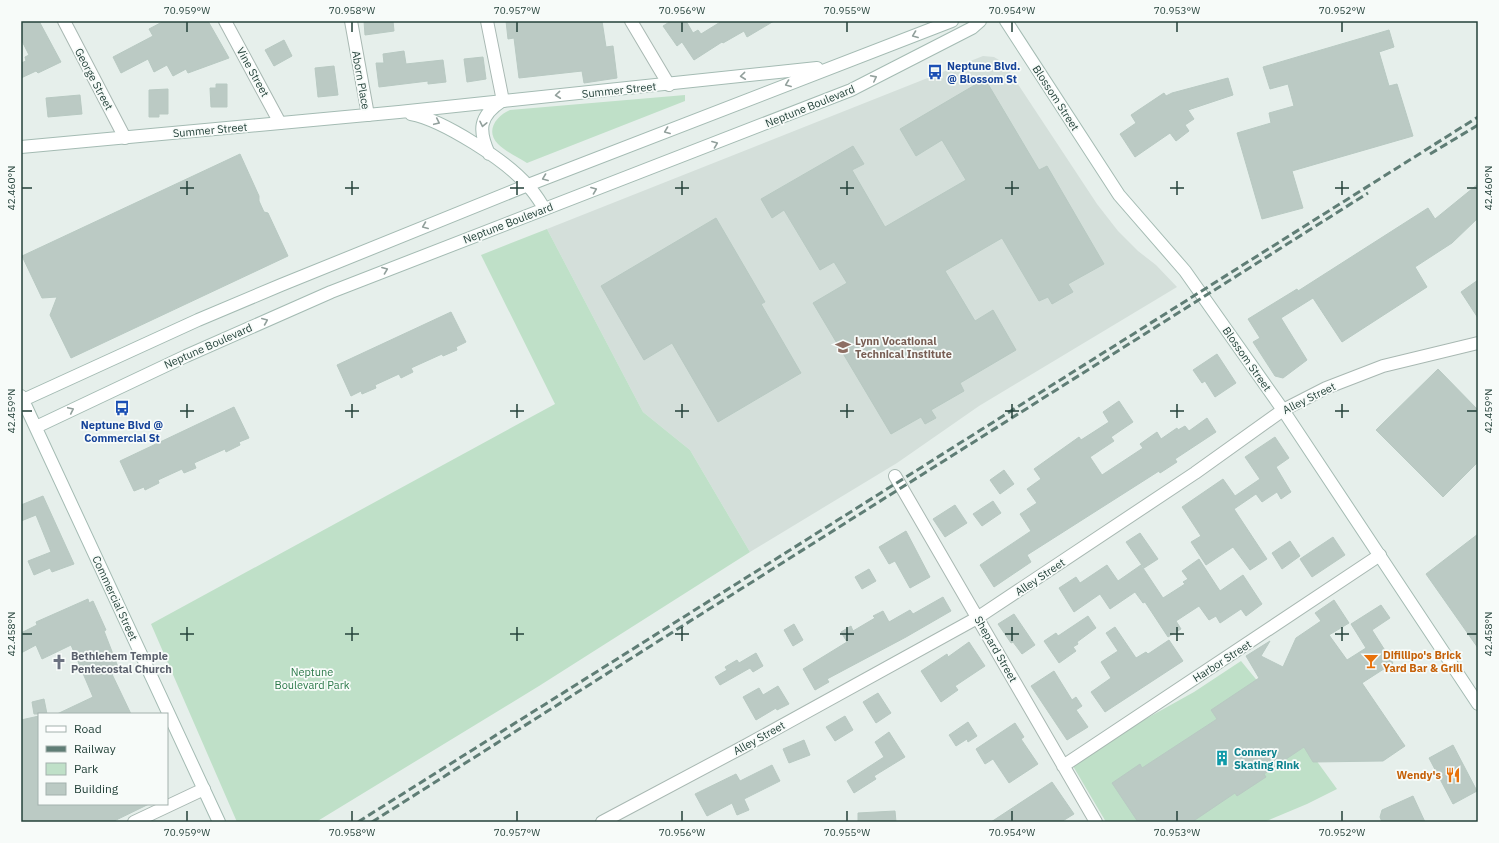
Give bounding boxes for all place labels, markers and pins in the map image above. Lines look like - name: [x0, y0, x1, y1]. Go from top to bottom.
- place label: Neptune Blvd. @ Blossom St: [947, 59, 1020, 86]
- bus stop icon: Neptune Blvd. @ Blossom St: [926, 63, 944, 81]
- place label: Lynn Vocational Technical Institute: [855, 334, 952, 361]
- school or university icon: Lynn Vocational Technical Institute: [834, 338, 852, 356]
- bus stop icon: Neptune Blvd @ Commercial St: [113, 399, 131, 417]
- place label: Neptune Blvd @ Commercial St: [81, 418, 163, 445]
- place label: Difillipo's Brick Yard Bar & Grill: [1383, 648, 1463, 675]
- place label: Bethlehem Temple Pentecostal Church: [71, 649, 172, 676]
- bar icon: Difillipo's Brick Yard Bar & Grill: [1362, 652, 1380, 670]
- church icon: Bethlehem Temple Pentecostal Church: [50, 653, 68, 671]
- place label: Connery Skating Rink: [1234, 745, 1300, 772]
- building icon: Connery Skating Rink: [1213, 749, 1231, 767]
- restaurant icon: Wendy's: [1444, 766, 1462, 784]
- place label: Wendy's: [1397, 768, 1441, 782]

